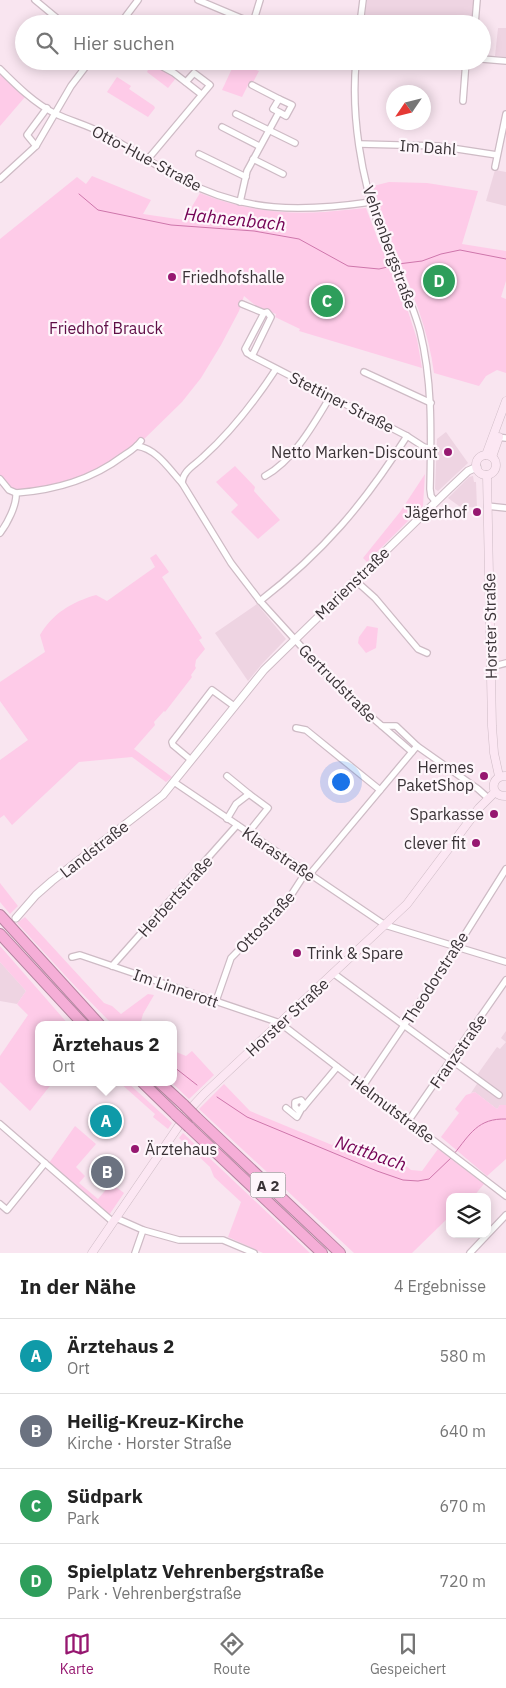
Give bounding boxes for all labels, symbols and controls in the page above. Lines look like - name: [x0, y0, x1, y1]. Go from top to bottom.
- search box: [15, 15, 491, 70]
- icon: search: [33, 29, 61, 57]
- text: Hier suchen: [73, 31, 175, 55]
- north arrow: [386, 85, 431, 130]
- street label: Otto-Hue-Straße: [89, 121, 206, 195]
- street label: Im Dahl: [399, 135, 457, 159]
- street label: Vehrenbergstraße: [358, 183, 422, 311]
- water label: Hahnenbach: [183, 202, 287, 236]
- pin: D: [423, 262, 455, 300]
- place label: Friedhofshalle: [182, 267, 285, 287]
- marker: Friedhofshalle: [166, 271, 178, 283]
- pin: C: [311, 282, 343, 320]
- park label: Friedhof Brauck: [49, 318, 163, 338]
- street label: Stettiner Straße: [286, 367, 398, 437]
- place label: Netto Marken-Discount: [271, 442, 438, 462]
- marker: Netto Marken-Discount: [442, 446, 454, 458]
- place label: Jägerhof: [404, 502, 467, 522]
- marker: Jägerhof: [471, 506, 483, 518]
- street label: Marienstraße: [311, 542, 394, 624]
- street label: Horster Straße: [479, 573, 501, 679]
- street label: Gertrudstraße: [295, 640, 381, 726]
- place label: Hermes PaketShop: [397, 757, 474, 795]
- your location: [328, 769, 354, 795]
- marker: Hermes PaketShop: [478, 770, 490, 782]
- place label: Sparkasse: [410, 804, 484, 824]
- marker: Sparkasse: [488, 808, 500, 820]
- street label: Landstraße: [56, 816, 132, 882]
- street label: Klarastraße: [239, 822, 320, 886]
- place label: clever fit: [404, 833, 466, 853]
- marker: clever fit: [470, 837, 482, 849]
- street label: Herbertstraße: [133, 851, 217, 941]
- street label: Ottostraße: [231, 887, 299, 957]
- street label: Theodorstraße: [398, 928, 473, 1028]
- place label: Trink & Spare: [307, 943, 403, 963]
- marker: Trink & Spare: [291, 947, 303, 959]
- street label: Im Linnerott: [131, 964, 221, 1012]
- street label: Horster Straße: [241, 973, 333, 1060]
- street label: Franzstraße: [425, 1010, 491, 1092]
- popup: [35, 1021, 177, 1086]
- text: Ärztehaus 2: [52, 1032, 160, 1056]
- text: Ort: [52, 1056, 75, 1076]
- street label: Helmutstraße: [347, 1071, 439, 1147]
- pin: A: [90, 1102, 122, 1140]
- water label: Nattbach: [332, 1130, 410, 1176]
- place label: Ärztehaus: [145, 1139, 217, 1159]
- marker: Ärztehaus: [129, 1143, 141, 1155]
- pin: B: [91, 1153, 123, 1191]
- road number: A 2: [250, 1172, 286, 1198]
- map controls: [446, 1193, 491, 1238]
- button: layers: [446, 1193, 491, 1238]
- text: In der Nähe: [20, 1272, 136, 1300]
- text: 4 Ergebnisse: [394, 1276, 486, 1296]
- text: Ärztehaus 2: [67, 1334, 174, 1358]
- text: A: [31, 1346, 41, 1366]
- text: 580 m: [439, 1346, 486, 1366]
- text: Ort: [67, 1358, 90, 1378]
- text: Heilig-Kreuz-Kirche: [67, 1409, 244, 1433]
- text: B: [31, 1421, 41, 1441]
- text: 640 m: [439, 1421, 486, 1441]
- text: Kirche · Horster Straße: [67, 1433, 232, 1453]
- text: Südpark: [67, 1484, 143, 1508]
- text: C: [31, 1496, 41, 1516]
- text: 670 m: [439, 1496, 486, 1516]
- text: Park: [67, 1508, 99, 1528]
- text: Spielplatz Vehrenbergstraße: [67, 1559, 324, 1583]
- text: D: [30, 1571, 42, 1591]
- text: 720 m: [439, 1571, 486, 1591]
- text: Park · Vehrenbergstraße: [67, 1583, 242, 1603]
- tab: Karte: [60, 1630, 94, 1678]
- tab: Route: [213, 1630, 250, 1678]
- tab: Gespeichert: [370, 1630, 446, 1678]

